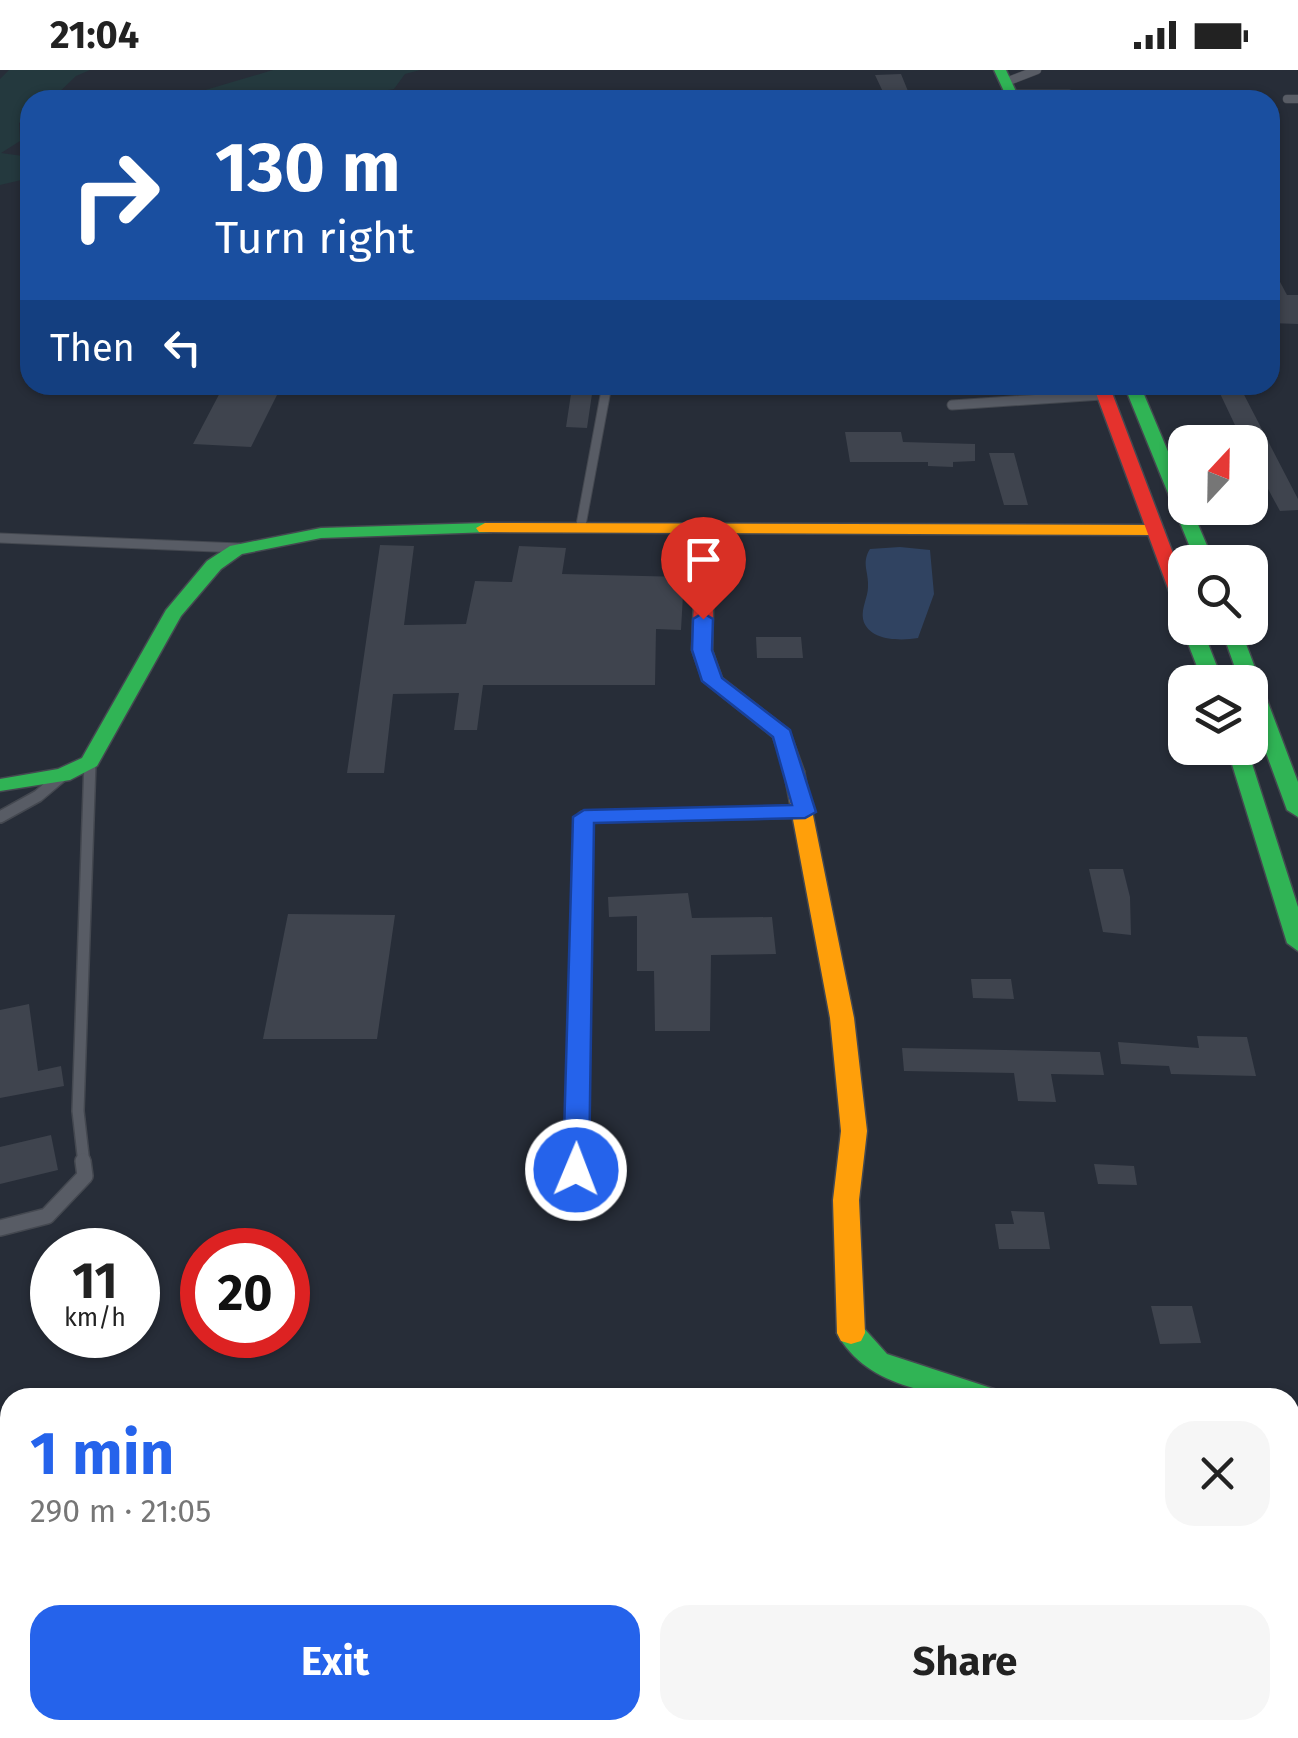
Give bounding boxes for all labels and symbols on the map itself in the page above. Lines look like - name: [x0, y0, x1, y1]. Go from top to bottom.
- north arrow: [1168, 425, 1268, 525]
- pin: [661, 517, 746, 620]
- position arrow: [524, 1118, 628, 1222]
- speed limit sign: 20: [180, 1228, 310, 1358]

